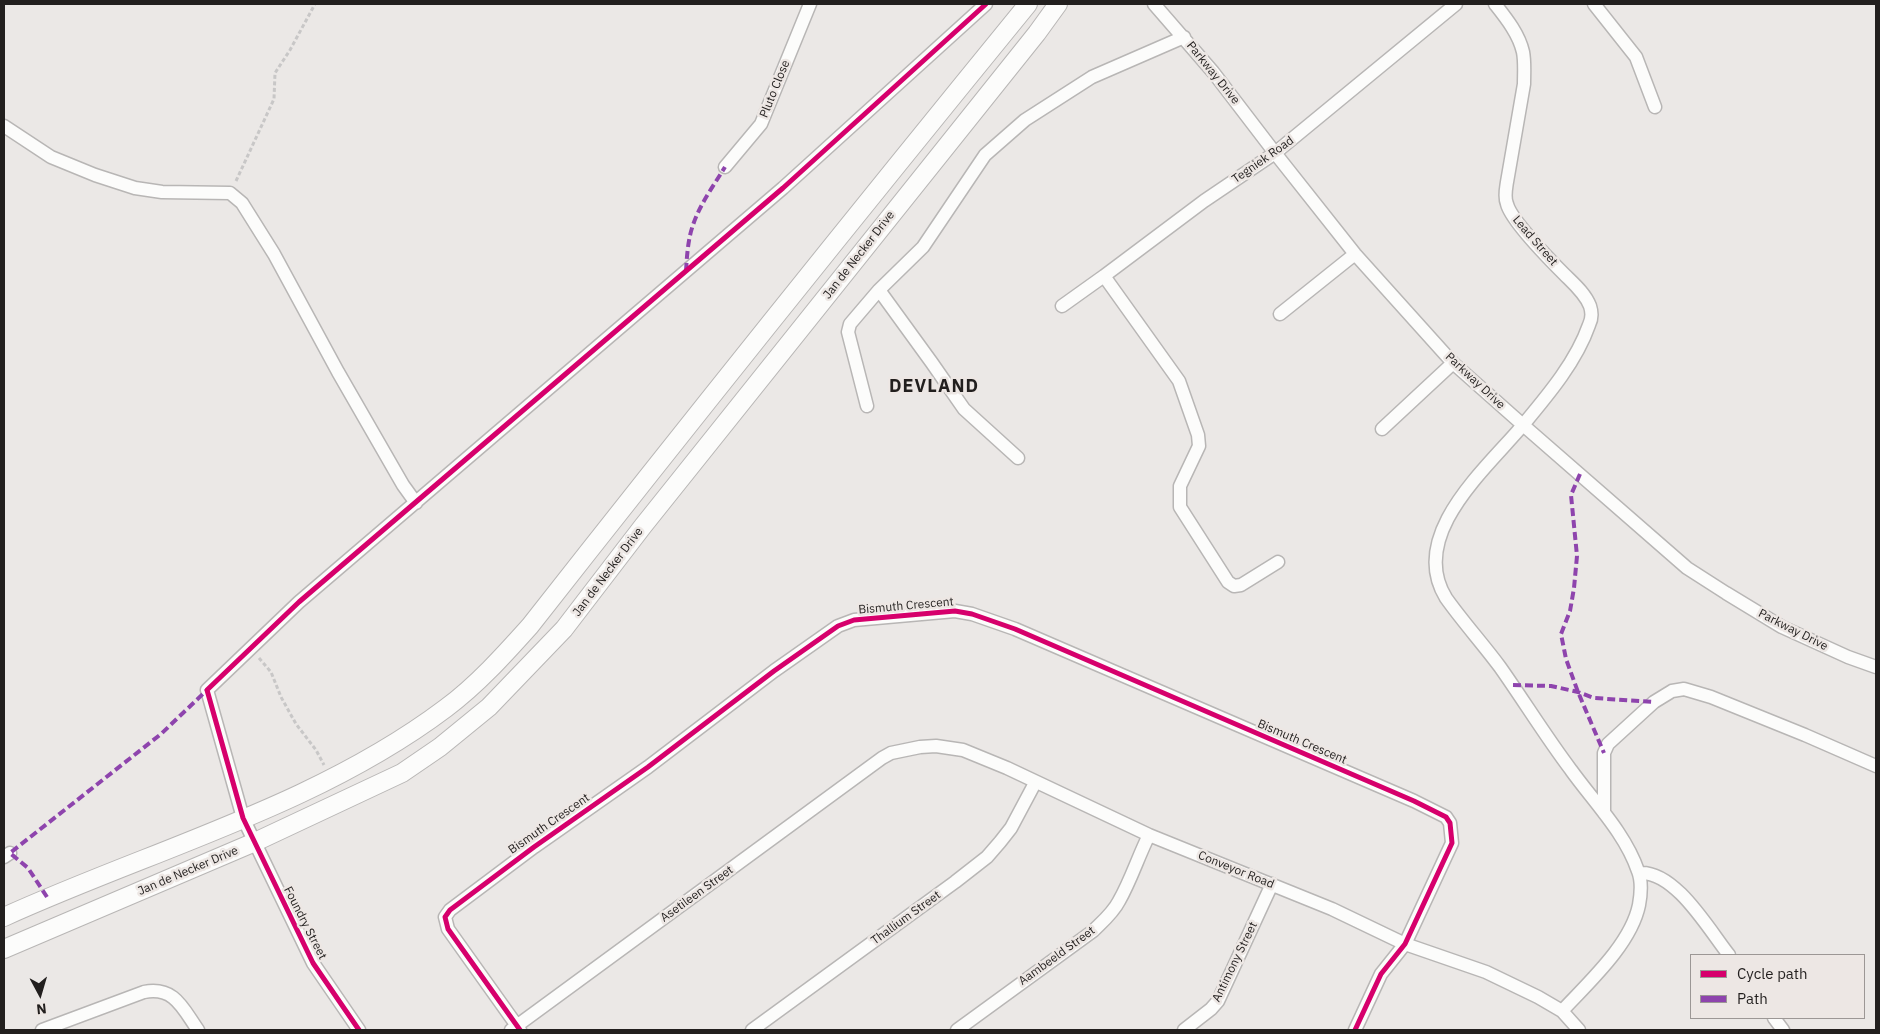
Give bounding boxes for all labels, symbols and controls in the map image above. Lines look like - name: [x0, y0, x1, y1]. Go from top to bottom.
- street label: Parkway Drive: [1183, 39, 1243, 107]
- street label: Pluto Close: [757, 58, 793, 120]
- street label: Tegniek Road: [1229, 133, 1297, 187]
- street label: Jan de Necker Drive: [820, 208, 898, 302]
- street label: Lead Street: [1509, 213, 1561, 269]
- street label: Parkway Drive: [1442, 350, 1508, 412]
- district label: DEVLAND: [888, 376, 980, 398]
- street label: Jan de Necker Drive: [570, 525, 646, 619]
- street label: Bismuth Crescent: [858, 595, 954, 617]
- street label: Parkway Drive: [1756, 606, 1830, 654]
- street label: Bismuth Crescent: [1255, 717, 1349, 767]
- street label: Bismuth Crescent: [506, 791, 592, 857]
- street label: Jan de Necker Drive: [136, 843, 240, 899]
- street label: Conveyor Road: [1196, 848, 1276, 892]
- street label: Asetileen Street: [658, 863, 736, 925]
- street label: Foundry Street: [280, 884, 330, 962]
- street label: Thallium Street: [868, 888, 944, 948]
- street label: Antimony Street: [1209, 920, 1261, 1004]
- street label: Aambeeld Street: [1016, 924, 1098, 988]
- legend: [1690, 954, 1865, 1019]
- text: Cycle path: [1737, 964, 1808, 983]
- north arrow: [15, 969, 65, 1019]
- text: Path: [1737, 989, 1768, 1008]
- text: N: [36, 999, 48, 1018]

